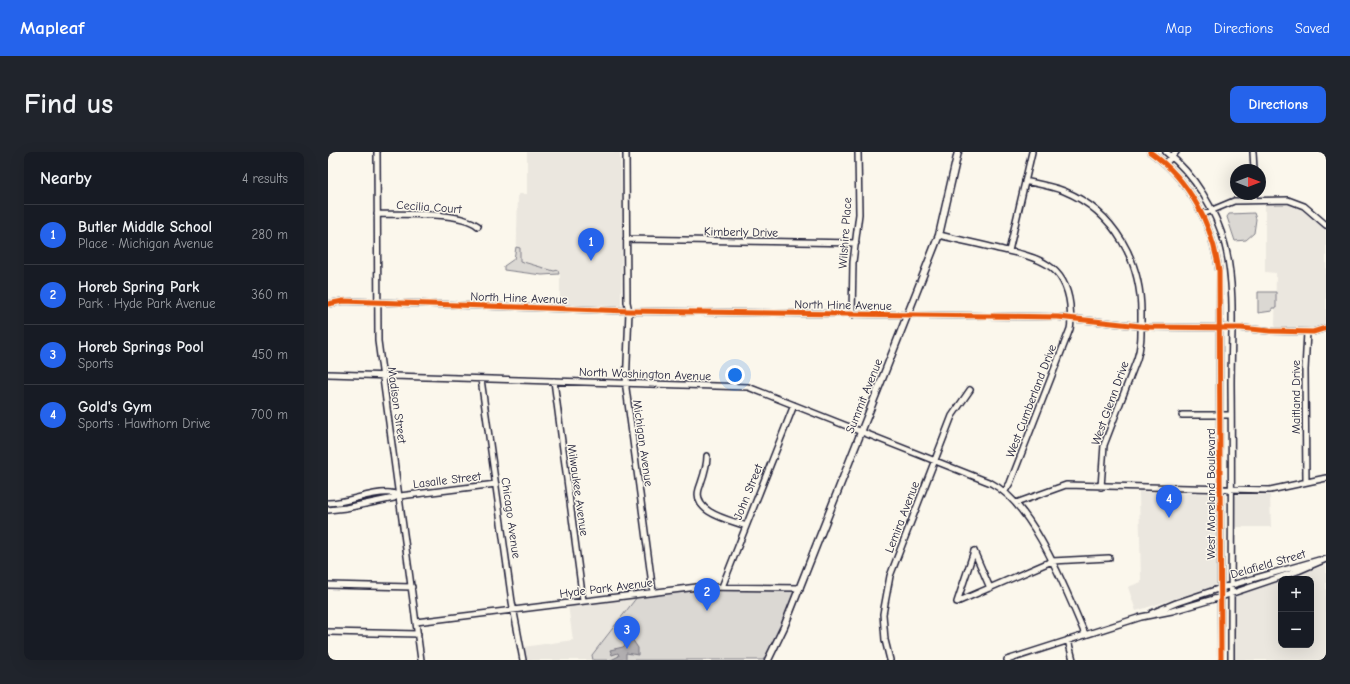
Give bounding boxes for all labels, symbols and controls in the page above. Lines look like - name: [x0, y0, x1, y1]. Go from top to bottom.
- text: Mapleaf: [20, 17, 84, 39]
- text: Map: [1165, 20, 1192, 37]
- text: Directions: [1214, 20, 1273, 37]
- text: Saved: [1295, 20, 1330, 37]
- button: Directions: [1230, 86, 1326, 123]
- text: Find us: [24, 88, 113, 120]
- north arrow: [1230, 164, 1266, 200]
- text: Nearby: [40, 169, 91, 188]
- text: 4 results: [242, 171, 288, 186]
- street label: Wilshire Place: [836, 197, 854, 269]
- street label: Cecilia Court: [396, 198, 463, 216]
- text: Butler Middle School: [78, 218, 212, 236]
- street label: Kimberly Drive: [704, 224, 778, 240]
- text: 1: [50, 227, 56, 242]
- text: 280 m: [251, 227, 288, 242]
- pin: 1: [578, 228, 604, 261]
- text: Place · Michigan Avenue: [78, 236, 213, 251]
- text: Horeb Spring Park: [78, 278, 199, 296]
- text: 2: [50, 287, 56, 302]
- text: 360 m: [251, 287, 288, 302]
- street label: North Hine Avenue: [470, 289, 568, 307]
- text: Park · Hyde Park Avenue: [78, 296, 215, 311]
- street label: North Hine Avenue: [794, 297, 892, 313]
- text: Horeb Springs Pool: [78, 338, 204, 356]
- street label: West Cumberland Drive: [1003, 342, 1059, 460]
- text: 3: [50, 347, 56, 362]
- text: 450 m: [252, 347, 288, 362]
- text: Sports: [78, 356, 113, 371]
- street label: Summit Avenue: [843, 357, 885, 435]
- street label: West Glenn Drive: [1088, 359, 1132, 447]
- street label: Maitland Drive: [1289, 360, 1303, 434]
- street label: North Washington Avenue: [579, 365, 711, 383]
- your location: [725, 365, 745, 385]
- street label: Madison Street: [385, 366, 409, 445]
- text: Gold's Gym: [78, 398, 152, 416]
- street label: Michigan Avenue: [630, 399, 656, 487]
- text: 4: [50, 407, 56, 422]
- text: 700 m: [251, 407, 288, 422]
- text: Sports · Hawthorn Drive: [78, 416, 210, 431]
- street label: West Moreland Boulevard: [1204, 428, 1218, 560]
- street label: Milwaukee Avenue: [565, 443, 591, 537]
- street label: John Street: [730, 462, 766, 522]
- street label: Lasalle Street: [412, 469, 482, 491]
- street label: Chicago Avenue: [498, 477, 524, 559]
- street label: Lemira Avenue: [882, 479, 922, 555]
- pin: 4: [1156, 485, 1182, 518]
- street label: Delafield Street: [1229, 546, 1308, 581]
- street label: Hyde Park Avenue: [559, 575, 653, 601]
- map controls: [1278, 576, 1314, 648]
- button: +: [1278, 576, 1314, 612]
- pin: 2: [694, 578, 720, 611]
- button: −: [1278, 612, 1314, 648]
- pin: 3: [614, 616, 640, 649]

